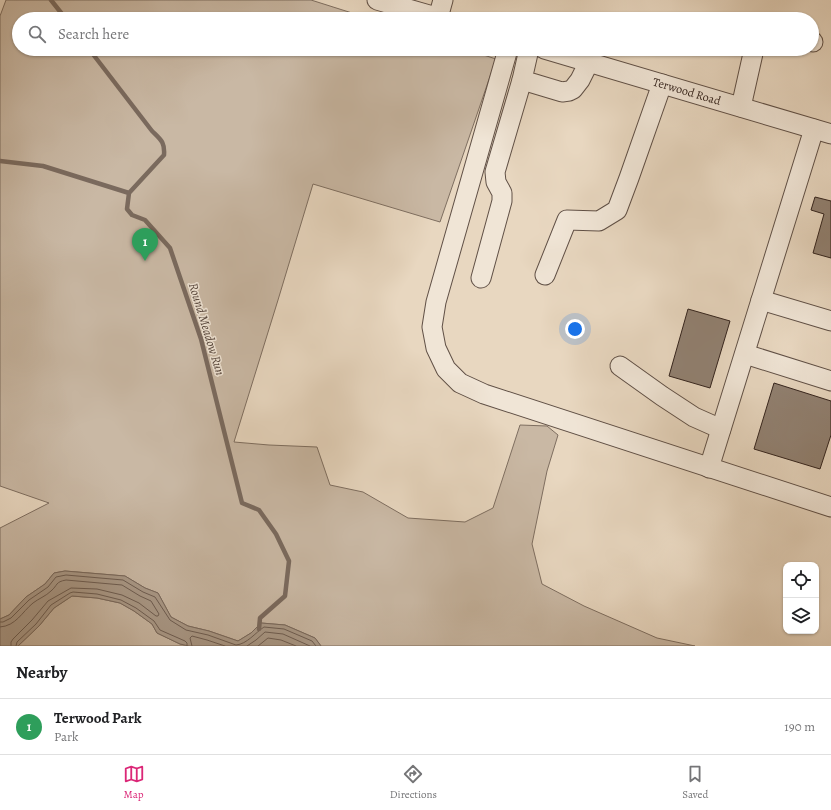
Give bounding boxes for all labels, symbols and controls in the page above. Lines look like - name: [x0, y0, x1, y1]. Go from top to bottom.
- search box: [12, 12, 819, 56]
- icon: search: [26, 23, 48, 45]
- text: Search here: [58, 24, 129, 44]
- street label: Terwood Road: [651, 74, 723, 109]
- pin: 1: [132, 228, 158, 261]
- water label: Round Meadow Run: [185, 281, 229, 377]
- your location: [565, 319, 585, 339]
- map controls: [783, 562, 819, 634]
- button: locate: [783, 562, 819, 598]
- button: layers: [783, 598, 819, 634]
- text: Nearby: [16, 661, 67, 684]
- text: Terwood Park: [54, 708, 141, 728]
- text: 1: [27, 718, 31, 735]
- text: 190 m: [784, 718, 815, 735]
- text: Park: [54, 728, 78, 745]
- tab: Map: [123, 763, 145, 802]
- tab: Directions: [390, 763, 437, 802]
- tab: Saved: [682, 763, 708, 802]

